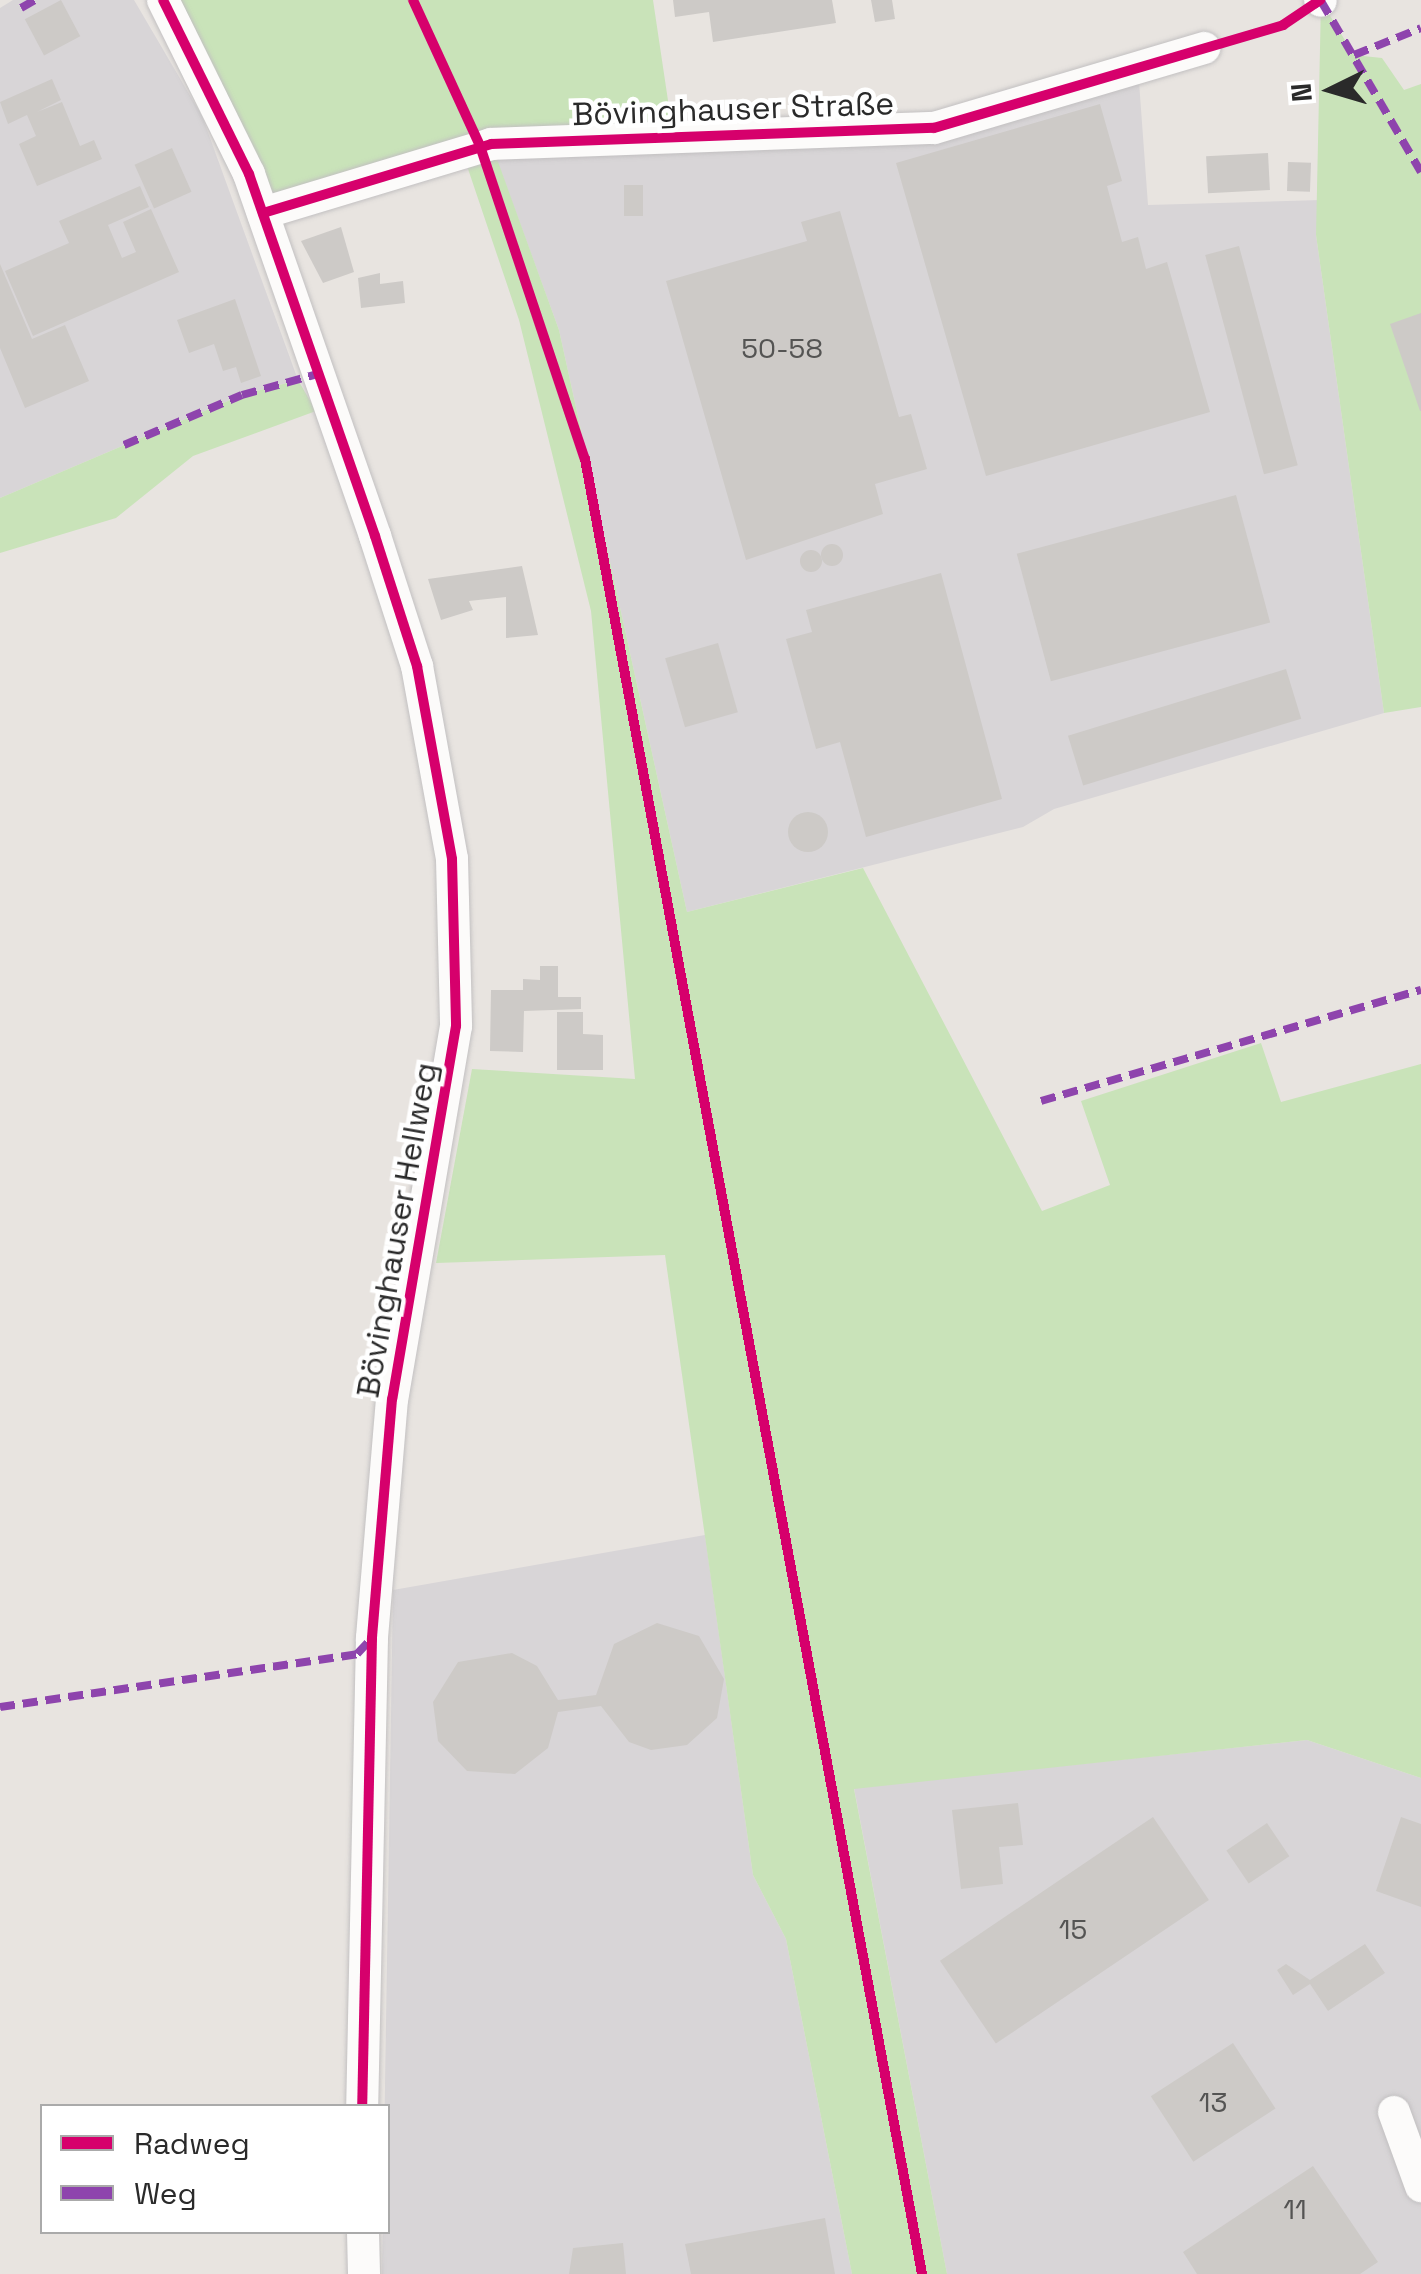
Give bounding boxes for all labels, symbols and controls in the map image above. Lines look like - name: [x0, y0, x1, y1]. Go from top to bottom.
- north arrow: [1281, 40, 1381, 140]
- text: N: [1282, 82, 1320, 104]
- street label: Bövinghauser Straße: [571, 84, 895, 134]
- house number: 50-58: [741, 331, 823, 365]
- street label: Bövinghauser Hellweg: [349, 1060, 445, 1400]
- house number: 15: [1059, 1912, 1087, 1946]
- house number: 13: [1199, 2085, 1227, 2119]
- legend: [40, 2104, 390, 2234]
- text: Radweg: [134, 2124, 250, 2163]
- text: Weg: [134, 2174, 197, 2213]
- house number: 11: [1283, 2192, 1307, 2226]

